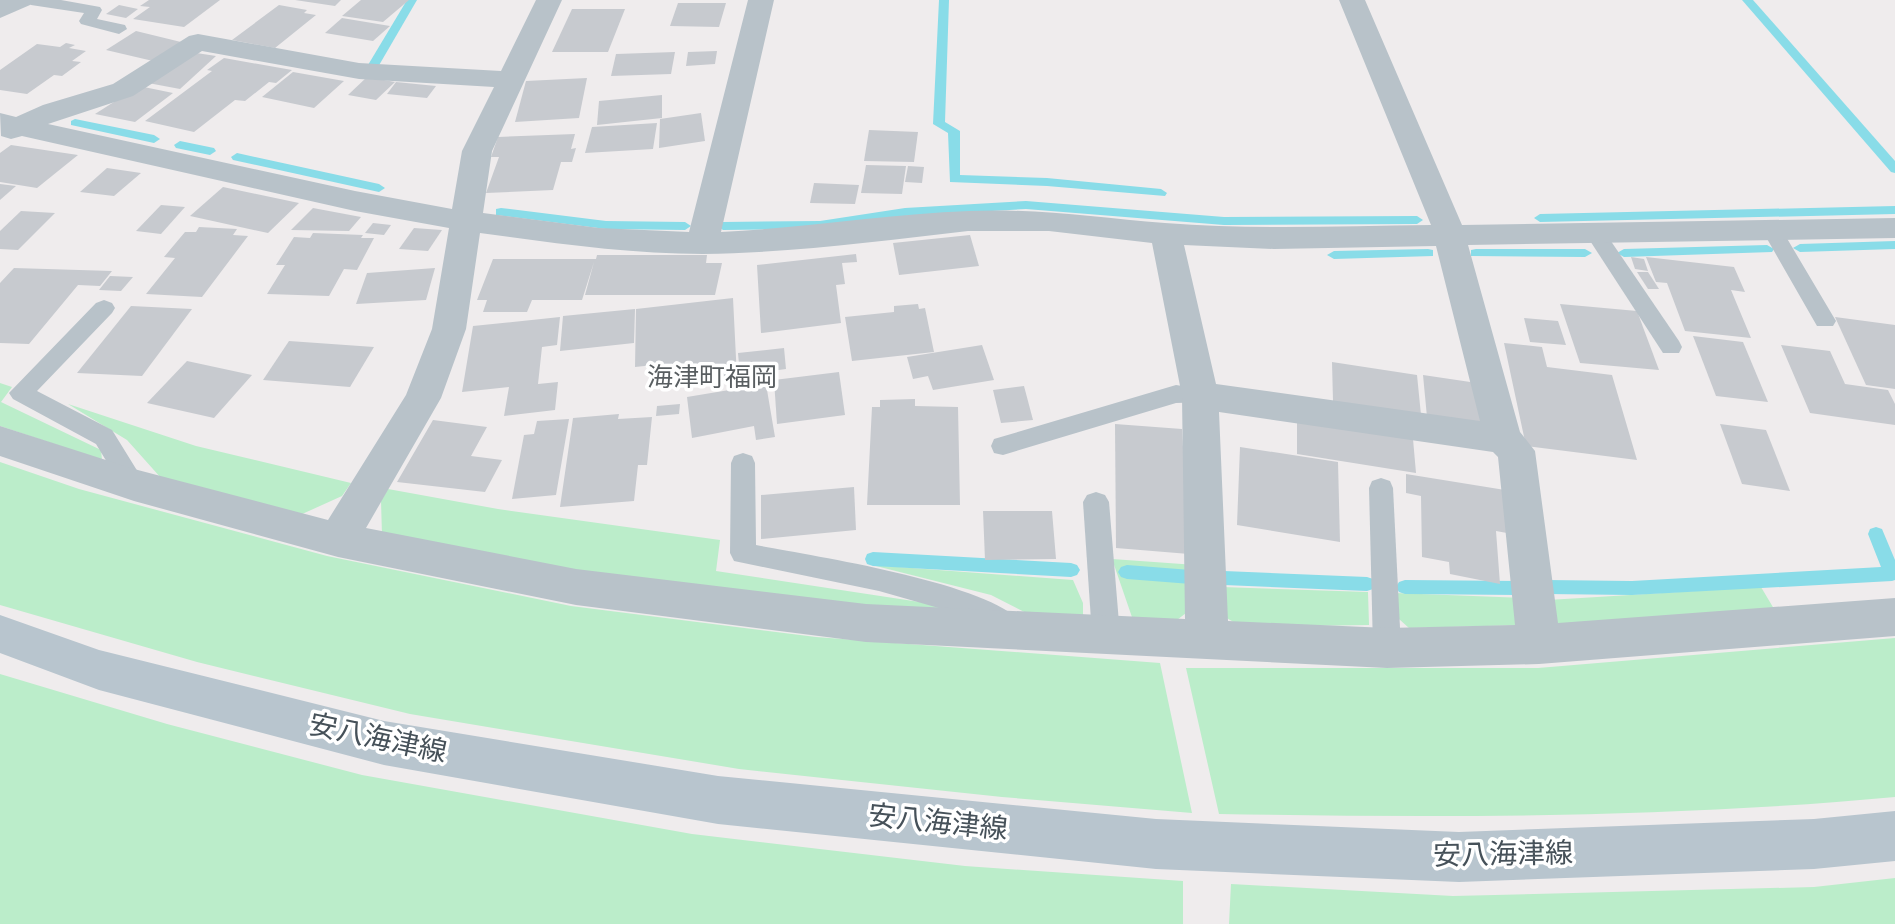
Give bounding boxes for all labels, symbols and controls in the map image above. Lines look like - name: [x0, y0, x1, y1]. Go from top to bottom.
- district label: 海津町福岡: [647, 362, 777, 393]
- street label: 安八海津線: [306, 707, 450, 769]
- street label: 安八海津線: [867, 798, 1009, 846]
- street label: 安八海津線: [1433, 836, 1573, 872]

